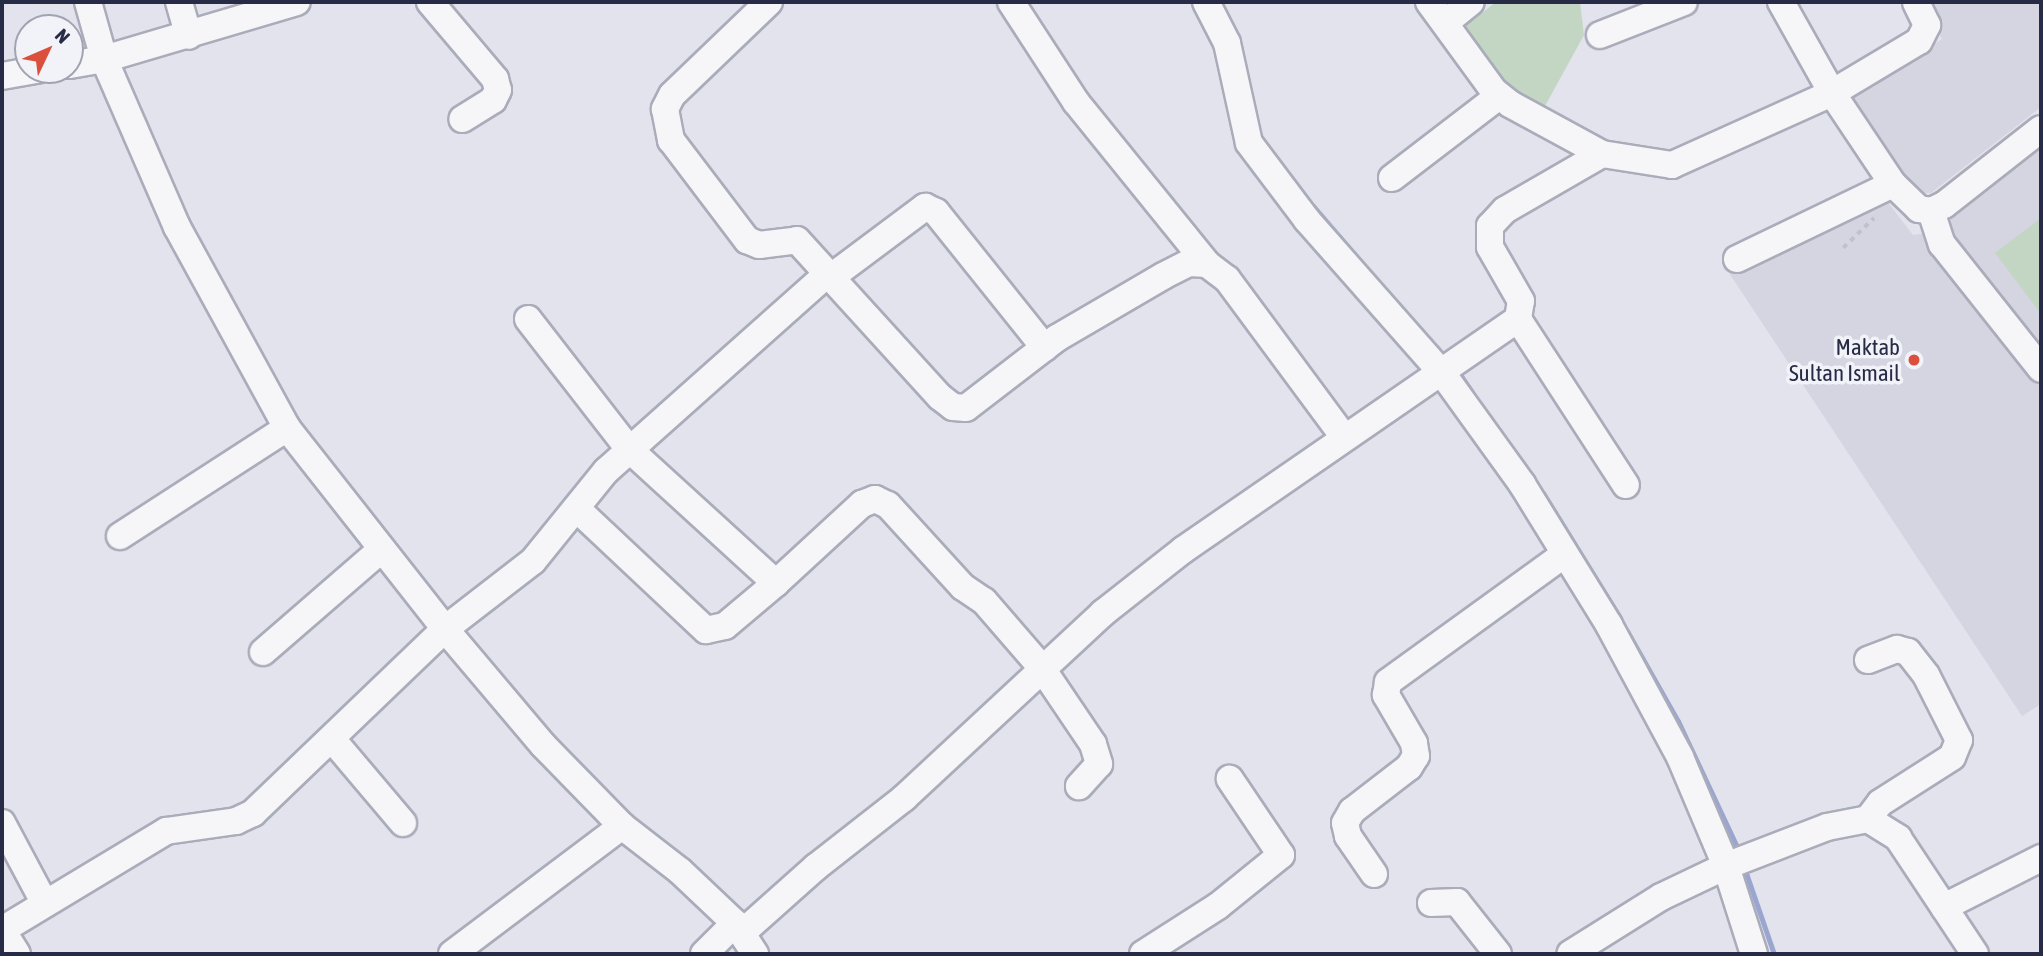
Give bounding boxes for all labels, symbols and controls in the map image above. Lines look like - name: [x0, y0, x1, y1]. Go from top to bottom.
- north arrow: [14, 14, 84, 84]
- text: N: [51, 24, 74, 47]
- place label: Maktab Sultan Ismail: [1789, 333, 1900, 387]
- marker: Maktab Sultan Ismail: [1906, 352, 1922, 368]

